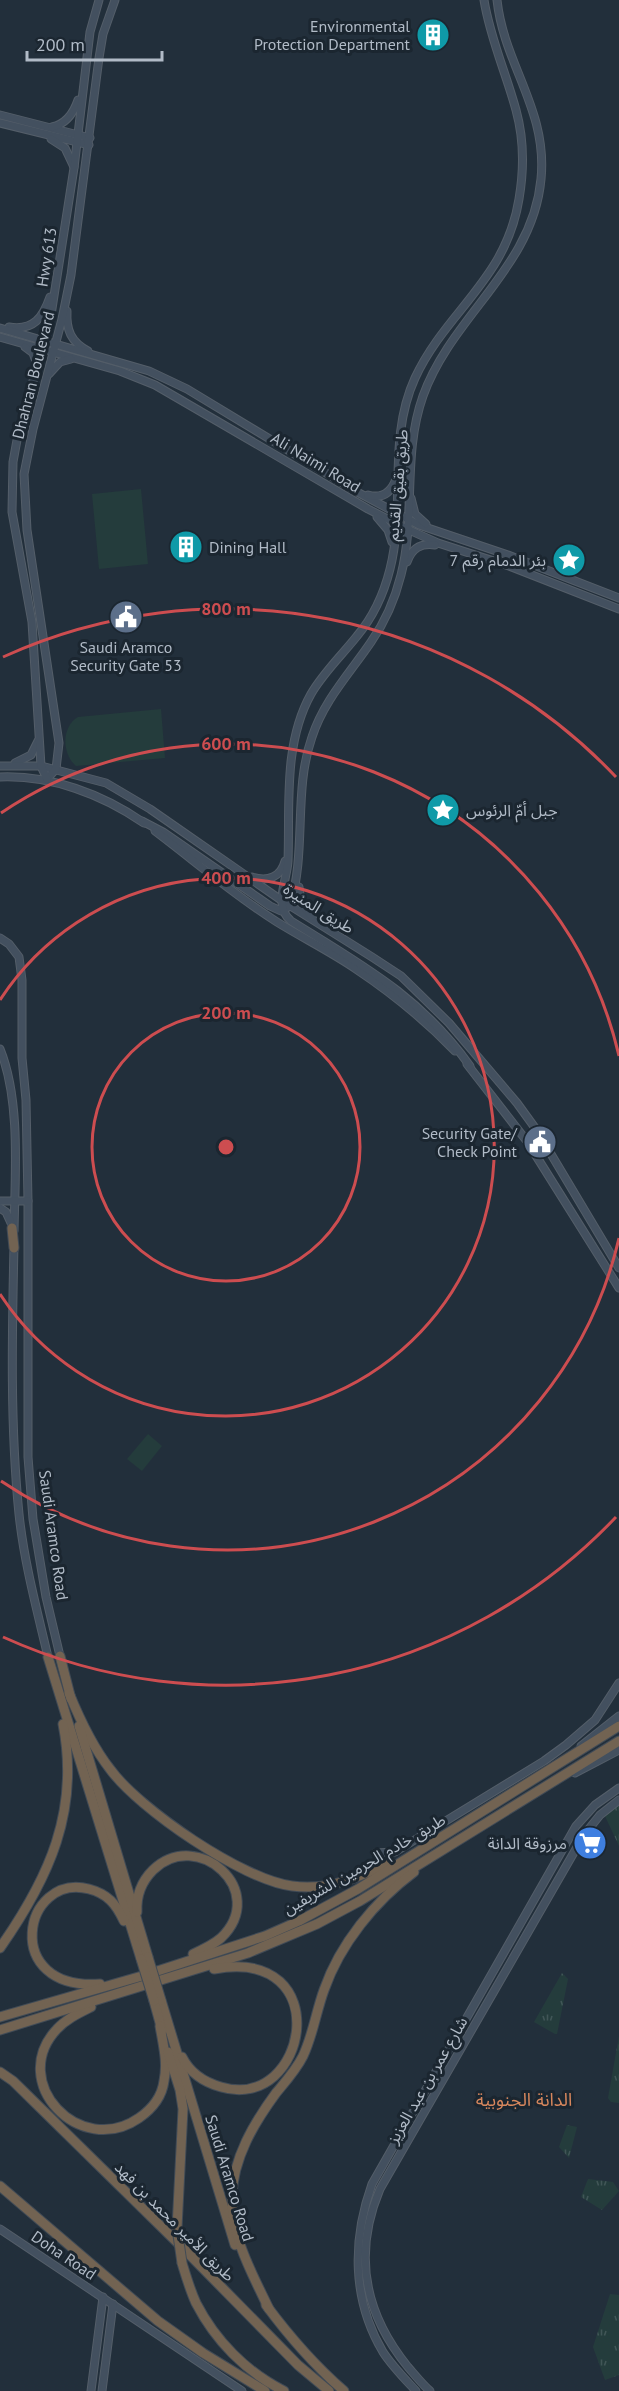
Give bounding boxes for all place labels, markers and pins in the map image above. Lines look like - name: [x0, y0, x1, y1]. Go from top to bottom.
- place label: Environmental Protection Department: [254, 16, 411, 54]
- building icon: Environmental Protection Department: [415, 17, 451, 53]
- building icon: Dining Hall: [168, 529, 204, 565]
- place label: Dining Hall: [209, 537, 287, 557]
- place icon: بئر الدمام رقم 7: [551, 542, 587, 578]
- place label: بئر الدمام رقم 7: [450, 550, 546, 573]
- public building icon: Saudi Aramco Security Gate 53: [108, 599, 144, 635]
- place label: Saudi Aramco Security Gate 53: [70, 637, 182, 675]
- place icon: جبل أمّ الرئوس: [425, 792, 461, 828]
- place label: جبل أمّ الرئوس: [466, 800, 558, 823]
- place label: Security Gate/ Check Point: [422, 1123, 518, 1161]
- public building icon: Security Gate/ Check Point: [522, 1124, 558, 1160]
- centre of rings: [216, 1137, 236, 1157]
- supermarket icon: مرزوقة الدانة: [572, 1825, 608, 1861]
- place label: مرزوقة الدانة: [488, 1833, 567, 1853]

